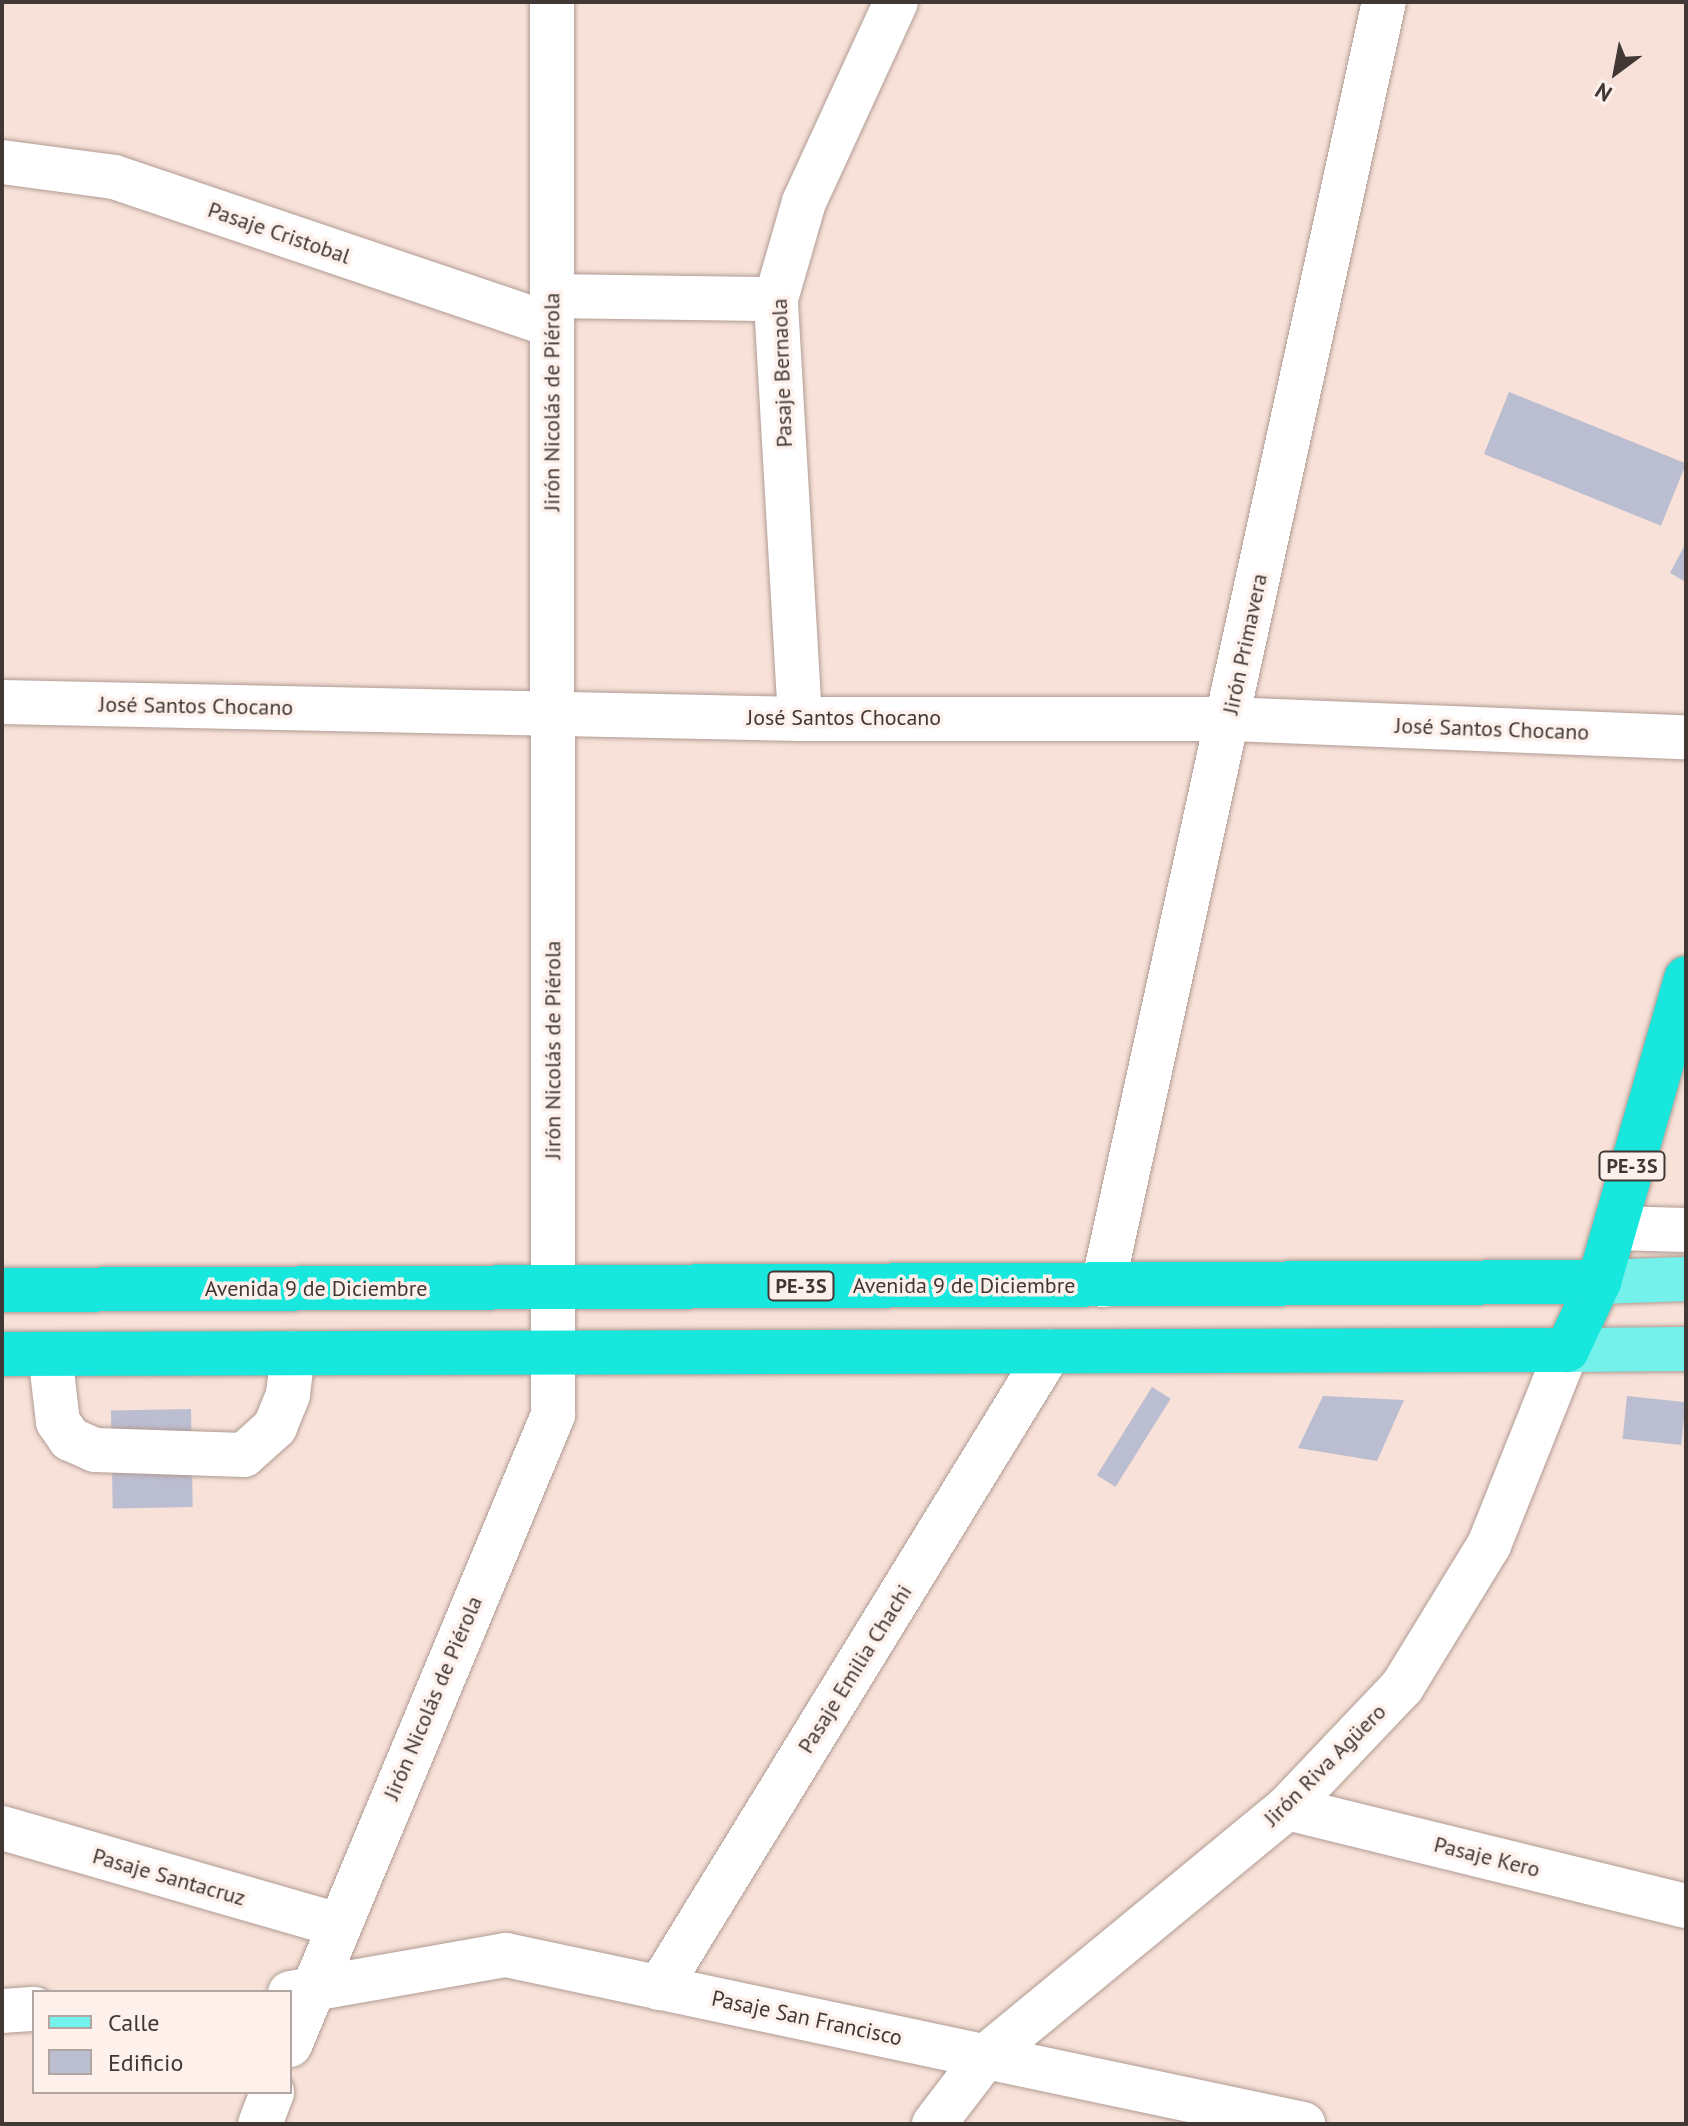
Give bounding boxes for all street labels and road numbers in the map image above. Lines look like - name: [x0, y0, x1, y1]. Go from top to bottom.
- street label: Pasaje Cristobal: [204, 196, 354, 270]
- street label: Jirón Nicolás de Piérola: [539, 293, 565, 511]
- street label: Pasaje Bernaola: [766, 298, 798, 448]
- street label: Jirón Primavera: [1217, 571, 1273, 717]
- street label: José Santos Chocano: [99, 691, 293, 721]
- street label: José Santos Chocano: [747, 705, 941, 731]
- street label: José Santos Chocano: [1394, 712, 1590, 746]
- street label: Jirón Nicolás de Piérola: [540, 941, 566, 1159]
- road number: PE-3S: [1598, 1150, 1666, 1182]
- road number: PE-3S: [767, 1270, 835, 1302]
- street label: Avenida 9 de Diciembre: [853, 1273, 1075, 1299]
- street label: Avenida 9 de Diciembre: [205, 1276, 427, 1302]
- street label: Pasaje Emilia Chachi: [793, 1580, 917, 1758]
- street label: Jirón Nicolás de Piérola: [378, 1592, 488, 1804]
- street label: Jirón Riva Agüero: [1258, 1698, 1392, 1832]
- street label: Pasaje Kero: [1431, 1831, 1543, 1883]
- street label: Pasaje Santacruz: [90, 1843, 248, 1911]
- street label: Pasaje San Francisco: [709, 1985, 905, 2051]

